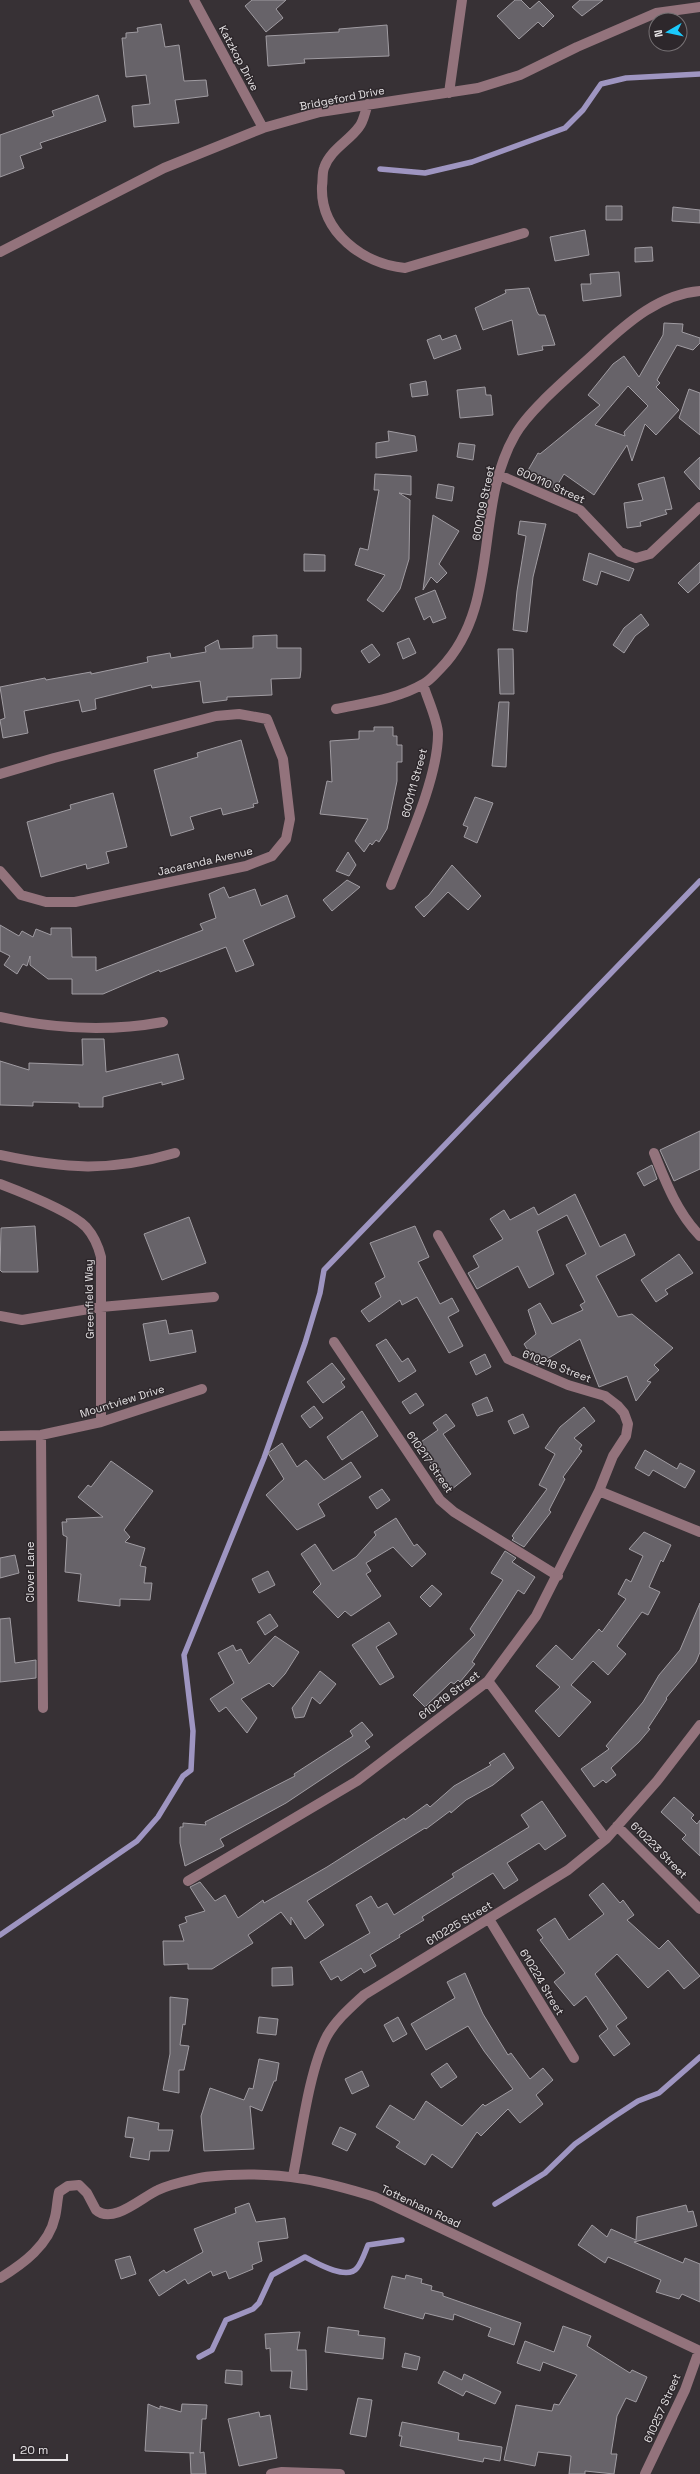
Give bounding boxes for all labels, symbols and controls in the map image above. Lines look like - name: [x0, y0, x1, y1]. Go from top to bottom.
- north arrow: [648, 12, 688, 52]
- street label: Katzkop Drive: [216, 23, 262, 93]
- text: N: [651, 29, 666, 38]
- street label: Bridgeford Drive: [298, 83, 386, 113]
- street label: 600110 Street: [515, 464, 587, 506]
- street label: 600109 Street: [469, 465, 497, 541]
- street label: 600111 Street: [398, 747, 430, 819]
- street label: Jacaranda Avenue: [156, 843, 254, 879]
- street label: Greenfield Way: [81, 1259, 97, 1339]
- street label: 610216 Street: [521, 1346, 593, 1386]
- street label: Mountview Drive: [78, 1381, 166, 1421]
- street label: 610217 Street: [404, 1428, 456, 1496]
- street label: Clover Lane: [23, 1541, 37, 1603]
- street label: 610219 Street: [416, 1668, 482, 1722]
- street label: 610223 Street: [628, 1819, 690, 1881]
- street label: 610225 Street: [423, 1898, 495, 1948]
- street label: 610224 Street: [517, 1946, 567, 2018]
- street label: Tottenham Road: [379, 2181, 463, 2231]
- street label: 610257 Street: [641, 2371, 683, 2445]
- scale bar: [14, 2436, 67, 2462]
- text: 20 m: [20, 2442, 48, 2458]

